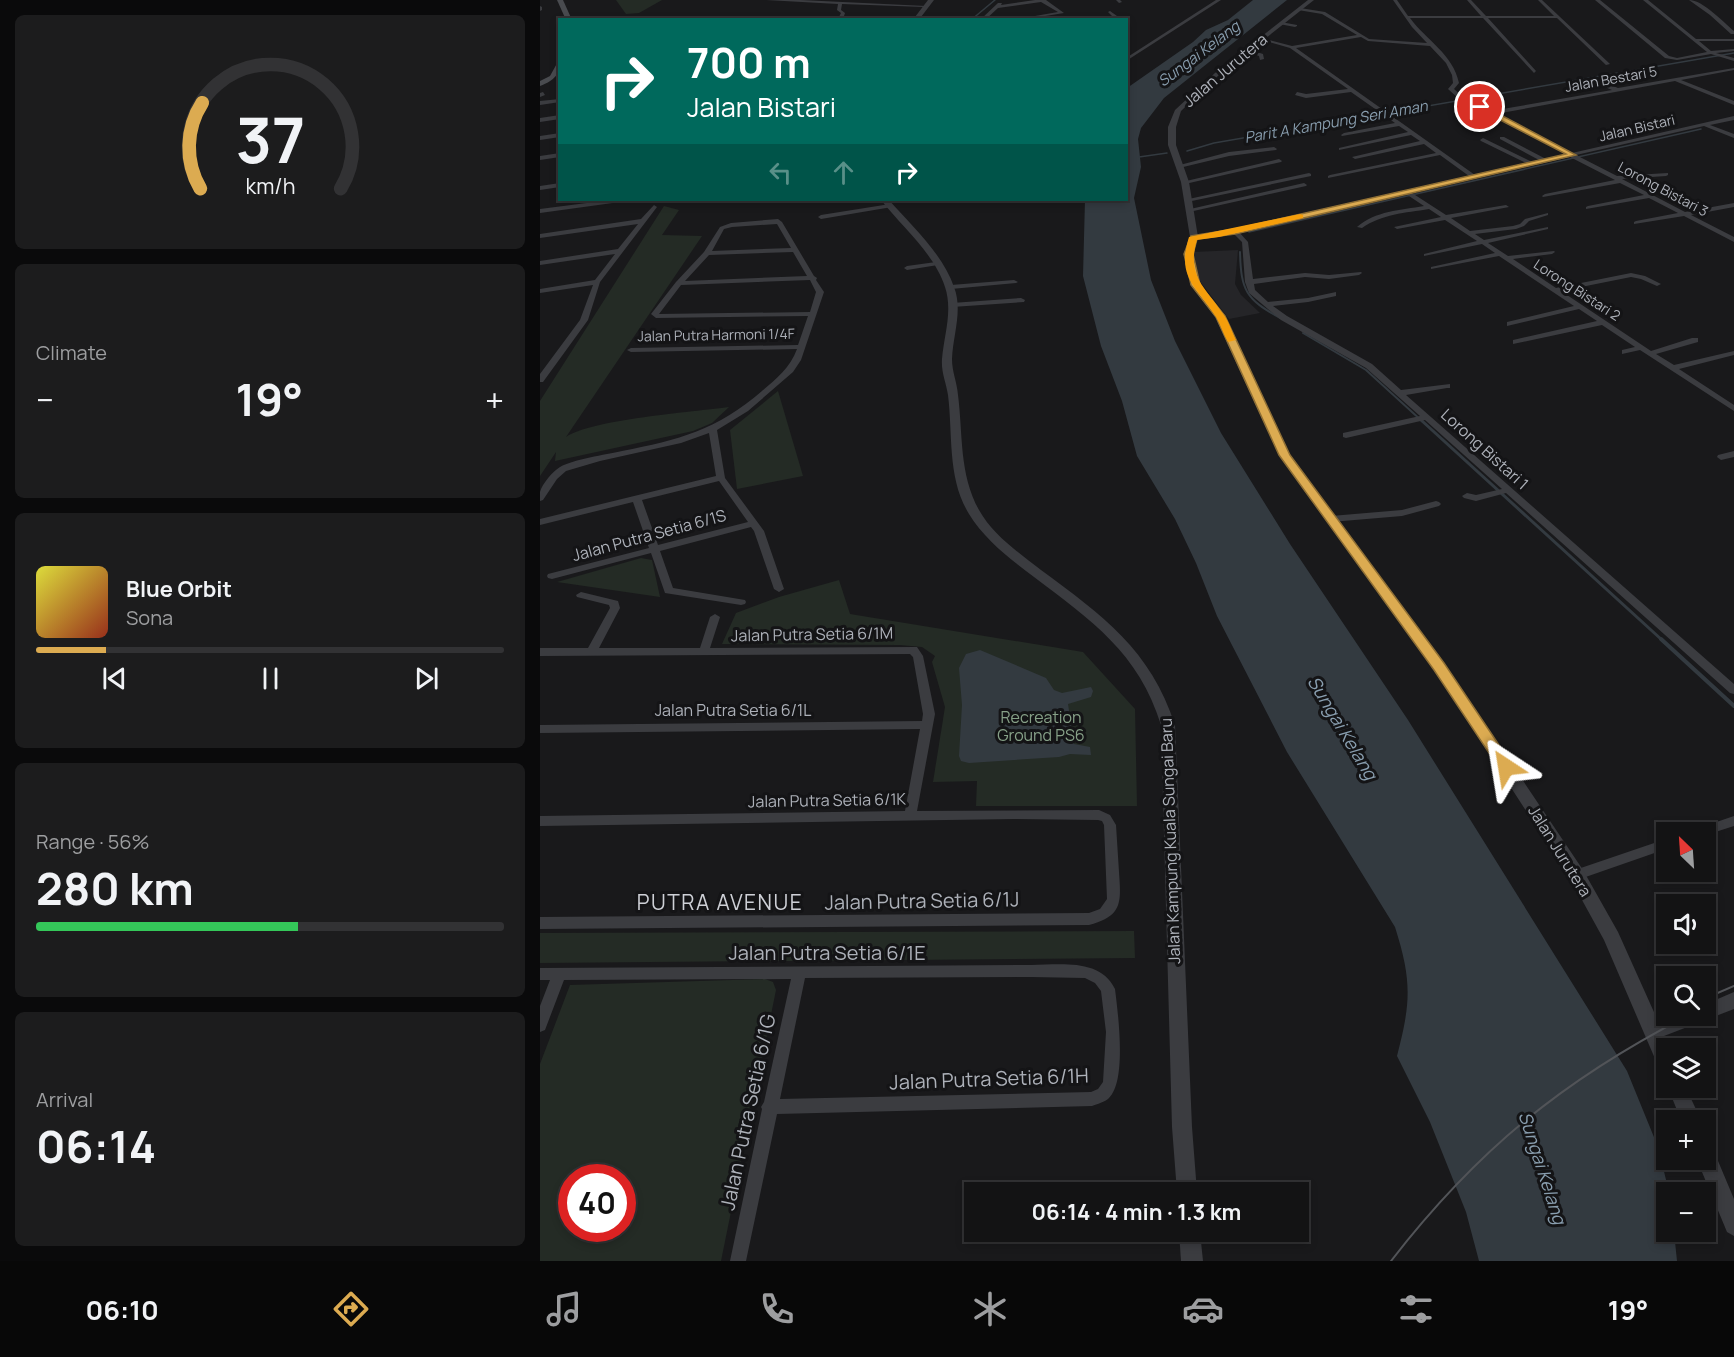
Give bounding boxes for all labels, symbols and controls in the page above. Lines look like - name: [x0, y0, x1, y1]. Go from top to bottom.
- water label: Sungai Kelang: [1153, 15, 1245, 91]
- street label: Jalan Jurutera: [1178, 28, 1272, 112]
- text: 700 m: [687, 33, 811, 91]
- icon: right: [588, 42, 666, 120]
- street label: Jalan Bestari 5: [1563, 61, 1658, 96]
- pin: [1454, 81, 1505, 132]
- text: Jalan Bistari: [687, 88, 836, 125]
- icon: arrive: [1463, 90, 1496, 123]
- water label: Parit A Kampung Seri Aman: [1243, 95, 1430, 148]
- text: 37: [235, 96, 305, 182]
- street label: Jalan Bistari: [1597, 110, 1677, 145]
- icon: left: [764, 156, 797, 189]
- icon: ahead: [827, 156, 860, 189]
- icon: right: [890, 156, 923, 189]
- street label: Lorong Bistari 3: [1615, 157, 1712, 220]
- text: km/h: [245, 171, 295, 200]
- street label: Lorong Bistari 2: [1530, 254, 1624, 325]
- street label: Jalan Putra Harmoni 1/4F: [637, 324, 795, 345]
- text: Climate: [36, 339, 107, 366]
- text: 19°: [235, 368, 303, 430]
- text: −: [36, 377, 54, 422]
- text: +: [485, 377, 504, 422]
- street label: Lorong Bistari 1: [1436, 404, 1534, 494]
- street label: Jalan Putra Setia 6/1S: [570, 504, 728, 566]
- text: Blue Orbit: [126, 574, 232, 604]
- text: Sona: [126, 604, 173, 631]
- street label: Jalan Putra Setia 6/1M: [731, 622, 893, 646]
- icon: previous: [98, 662, 131, 695]
- icon: pause: [254, 662, 287, 695]
- icon: next: [410, 662, 443, 695]
- water label: Sungai Kelang: [1302, 671, 1384, 785]
- street label: Jalan Putra Setia 6/1L: [655, 699, 811, 721]
- park label: Recreation Ground PS6: [997, 706, 1085, 746]
- street label: Jalan Kampung Kuala Sungai Baru: [1155, 718, 1185, 964]
- position arrow: [1474, 735, 1538, 799]
- street label: Jalan Putra Setia 6/1K: [748, 788, 907, 812]
- street label: Jalan Jurutera: [1523, 801, 1597, 901]
- north arrow: [1656, 822, 1716, 882]
- map controls: [1656, 822, 1716, 1242]
- text: Range · 56%: [36, 828, 150, 855]
- text: 280 km: [36, 857, 194, 919]
- street label: Jalan Putra Setia 6/1J: [824, 885, 1020, 916]
- district label: PUTRA AVENUE: [637, 888, 803, 916]
- button: sound: [1656, 894, 1716, 954]
- street label: Jalan Putra Setia 6/1E: [728, 939, 926, 966]
- button: search: [1656, 966, 1716, 1026]
- street label: Jalan Putra Setia 6/1G: [714, 1011, 781, 1212]
- button: layers: [1656, 1038, 1716, 1098]
- street label: Jalan Putra Setia 6/1H: [889, 1062, 1089, 1095]
- text: Arrival: [36, 1086, 93, 1113]
- water label: Sungai Kelang: [1513, 1108, 1573, 1228]
- button: +: [1656, 1110, 1716, 1170]
- text: 06:14: [36, 1115, 156, 1177]
- speed limit sign: 40: [558, 1164, 636, 1242]
- button: −: [1656, 1182, 1716, 1242]
- text: 06:14 · 4 min · 1.3 km: [1032, 1197, 1241, 1227]
- icon: directions: [330, 1288, 372, 1330]
- icon: music: [543, 1288, 585, 1330]
- icon: phone: [756, 1288, 798, 1330]
- icon: climate: [969, 1288, 1011, 1330]
- icon: car: [1182, 1288, 1224, 1330]
- icon: filters: [1395, 1288, 1437, 1330]
- text: 06:10: [85, 1291, 159, 1328]
- text: 19°: [1608, 1291, 1648, 1328]

